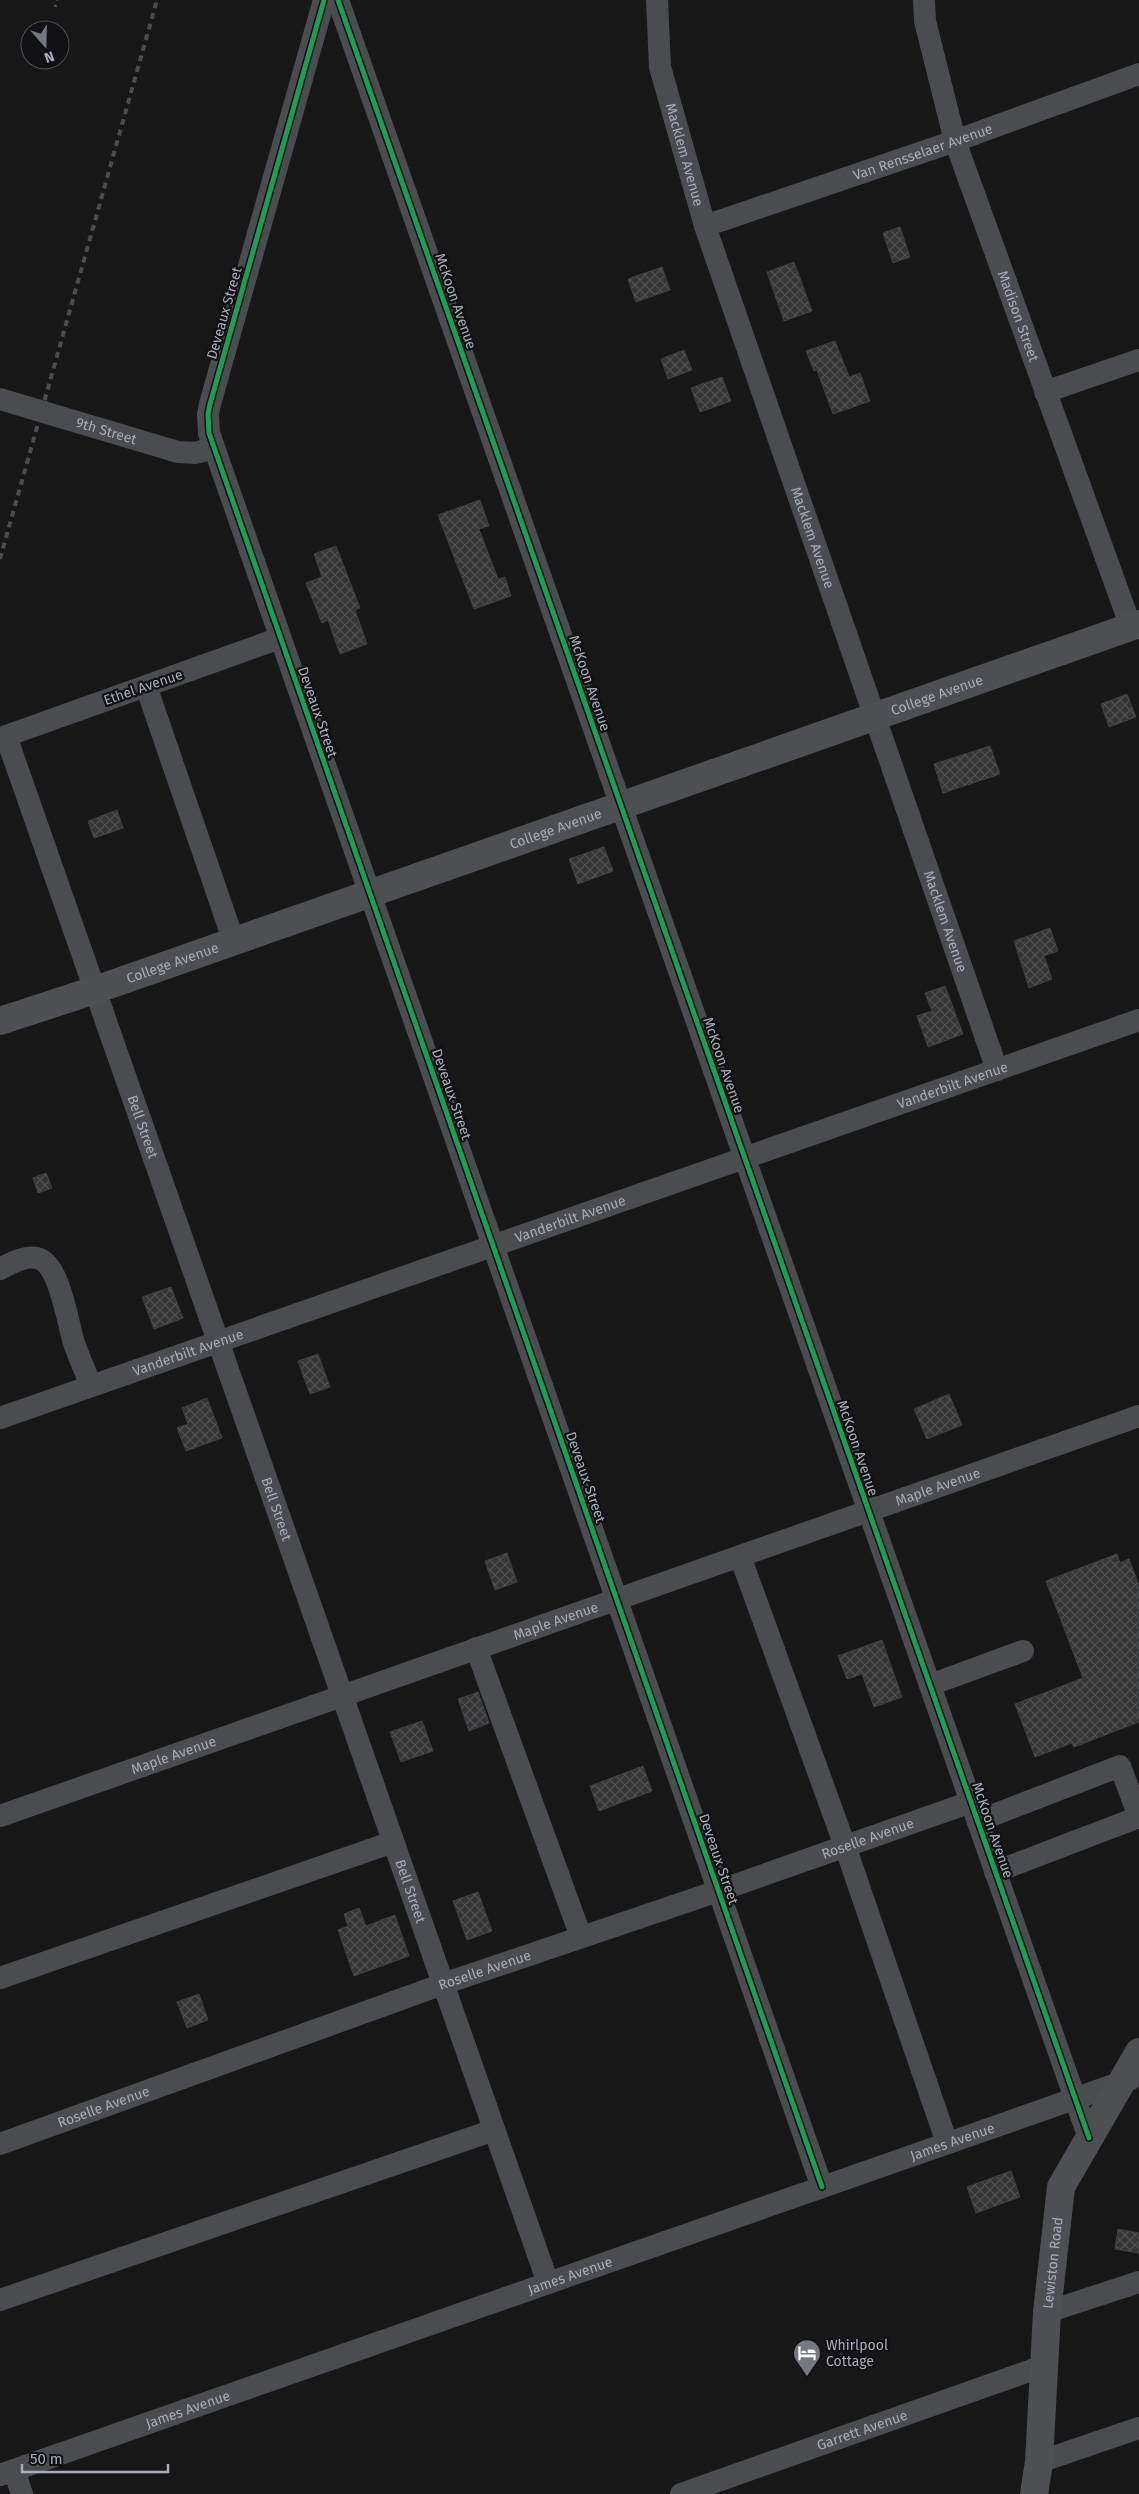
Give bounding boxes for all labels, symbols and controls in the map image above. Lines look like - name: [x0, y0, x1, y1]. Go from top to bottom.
- north arrow: [20, 20, 70, 70]
- text: N: [42, 47, 57, 66]
- street label: Macklem Avenue: [662, 101, 707, 208]
- street label: Van Rensselaer Avenue: [851, 120, 995, 184]
- street label: McKoon Avenue: [431, 251, 480, 351]
- street label: Deveaux Street: [203, 264, 246, 361]
- street label: Madison Street: [994, 269, 1043, 365]
- street label: 9th Street: [74, 414, 139, 448]
- street label: Macklem Avenue: [787, 485, 838, 591]
- street label: McKoon Avenue: [565, 633, 614, 733]
- street label: Deveaux Street: [294, 664, 341, 761]
- street label: Ethel Avenue: [101, 666, 185, 709]
- street label: College Avenue: [889, 671, 985, 719]
- street label: College Avenue: [507, 805, 604, 853]
- street label: Macklem Avenue: [920, 868, 970, 974]
- street label: College Avenue: [124, 939, 221, 987]
- street label: McKoon Avenue: [699, 1015, 748, 1115]
- street label: Deveaux Street: [428, 1046, 475, 1143]
- street label: Vanderbilt Avenue: [895, 1058, 1010, 1113]
- street label: Bell Street: [123, 1093, 162, 1162]
- street label: Vanderbilt Avenue: [513, 1192, 628, 1246]
- street label: Vanderbilt Avenue: [130, 1326, 246, 1380]
- street label: McKoon Avenue: [833, 1398, 882, 1498]
- street label: Deveaux Street: [562, 1429, 609, 1526]
- street label: Maple Avenue: [893, 1464, 983, 1510]
- street label: Bell Street: [257, 1475, 296, 1544]
- street label: Maple Avenue: [511, 1599, 601, 1644]
- street label: Maple Avenue: [129, 1733, 218, 1778]
- street label: McKoon Avenue: [968, 1780, 1017, 1880]
- street label: Deveaux Street: [695, 1811, 742, 1908]
- street label: Roselle Avenue: [819, 1815, 916, 1863]
- street label: Bell Street: [391, 1857, 430, 1926]
- street label: Roselle Avenue: [436, 1947, 533, 1994]
- street label: Roselle Avenue: [55, 2083, 152, 2132]
- street label: James Avenue: [908, 2119, 997, 2165]
- street label: Lewiston Road: [1039, 2216, 1067, 2310]
- street label: James Avenue: [526, 2253, 615, 2298]
- place label: Whirlpool Cottage: [826, 2337, 888, 2370]
- hotel icon: Whirlpool Cottage: [792, 2338, 822, 2377]
- street label: James Avenue: [143, 2387, 232, 2432]
- street label: Garrett Avenue: [815, 2407, 910, 2454]
- scale bar: [22, 2442, 169, 2474]
- text: 50 m: [30, 2450, 63, 2468]

